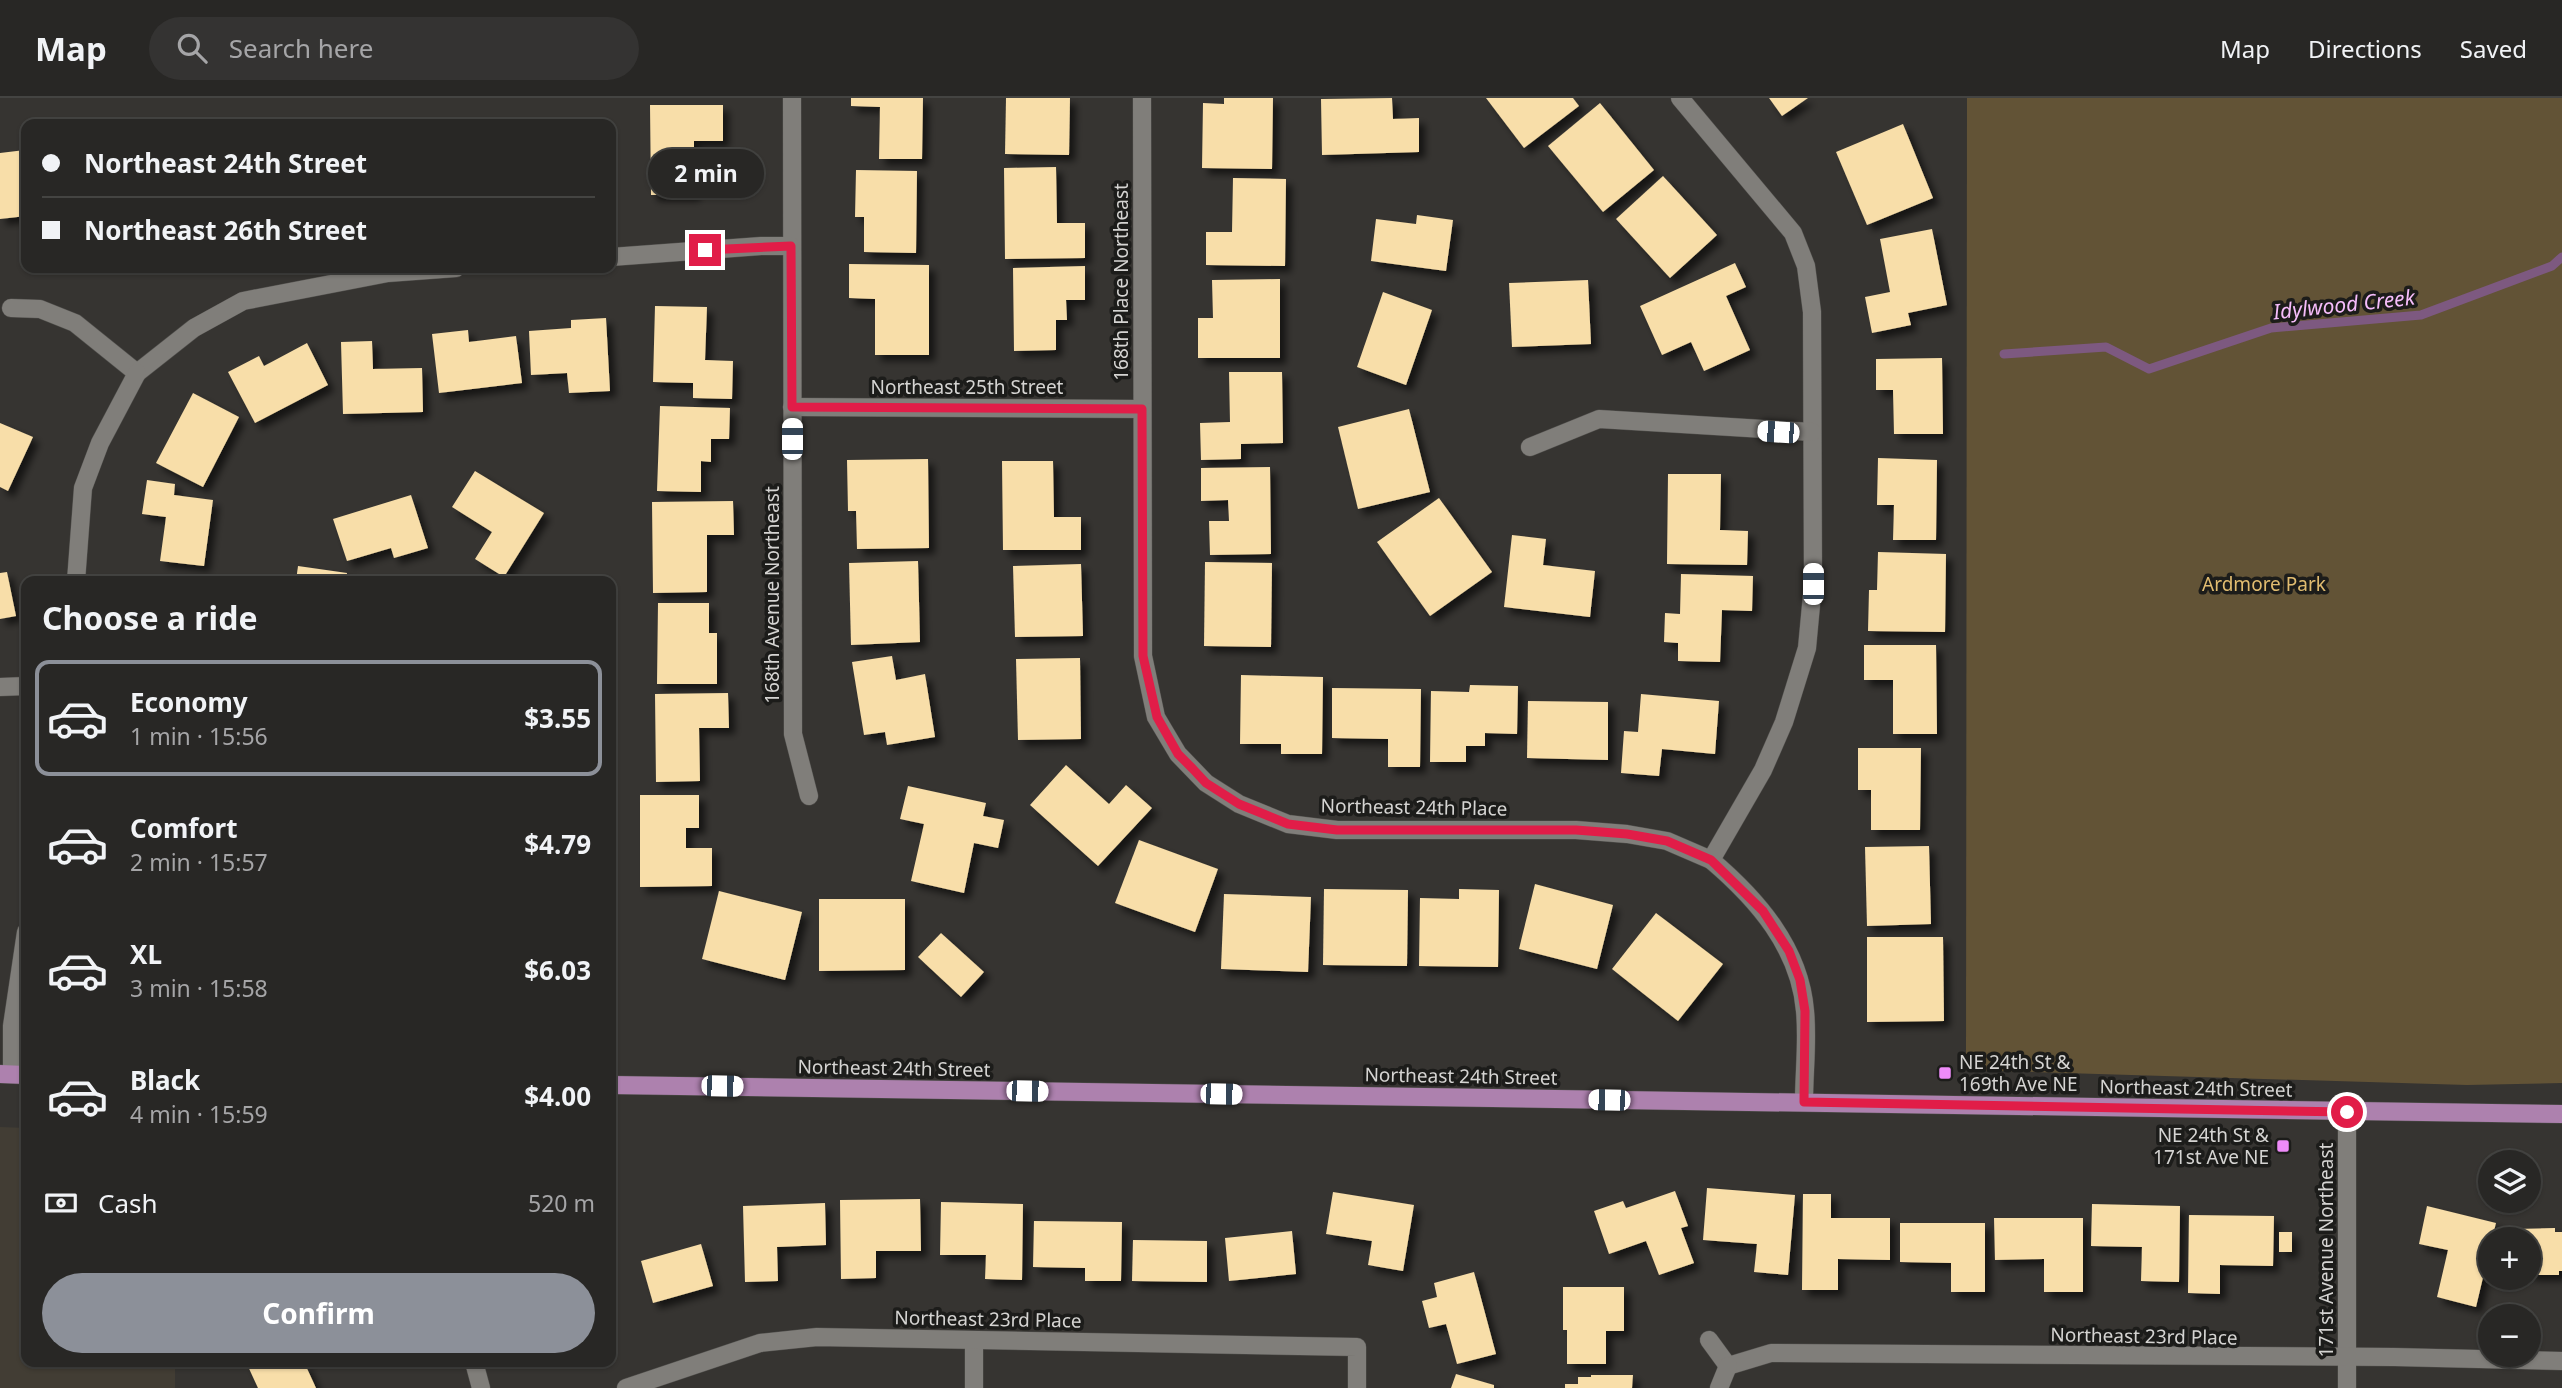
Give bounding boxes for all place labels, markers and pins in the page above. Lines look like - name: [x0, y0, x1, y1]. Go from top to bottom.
- place label: NE 24th St & 169th Ave NE: [1959, 1049, 2078, 1097]
- marker: NE 24th St & 169th Ave NE: [1937, 1065, 1953, 1081]
- place label: NE 24th St & 171st Ave NE: [2153, 1122, 2269, 1170]
- marker: NE 24th St & 171st Ave NE: [2275, 1138, 2291, 1154]

